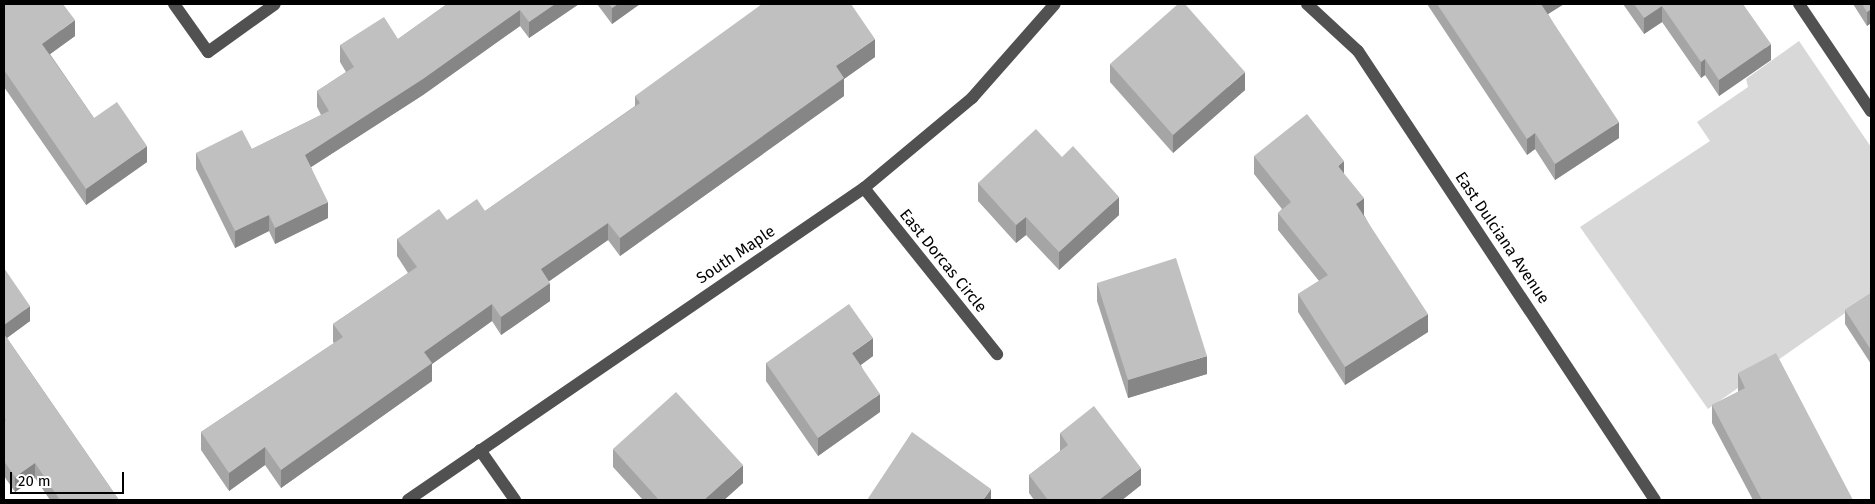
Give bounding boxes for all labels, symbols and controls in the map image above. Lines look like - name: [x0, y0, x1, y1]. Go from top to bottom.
- street label: East Dulciana Avenue: [1451, 168, 1553, 308]
- street label: East Dorcas Circle: [895, 205, 991, 317]
- street label: South Maple: [693, 222, 779, 288]
- scale bar: [12, 462, 126, 494]
- text: 20 m: [18, 472, 51, 490]

